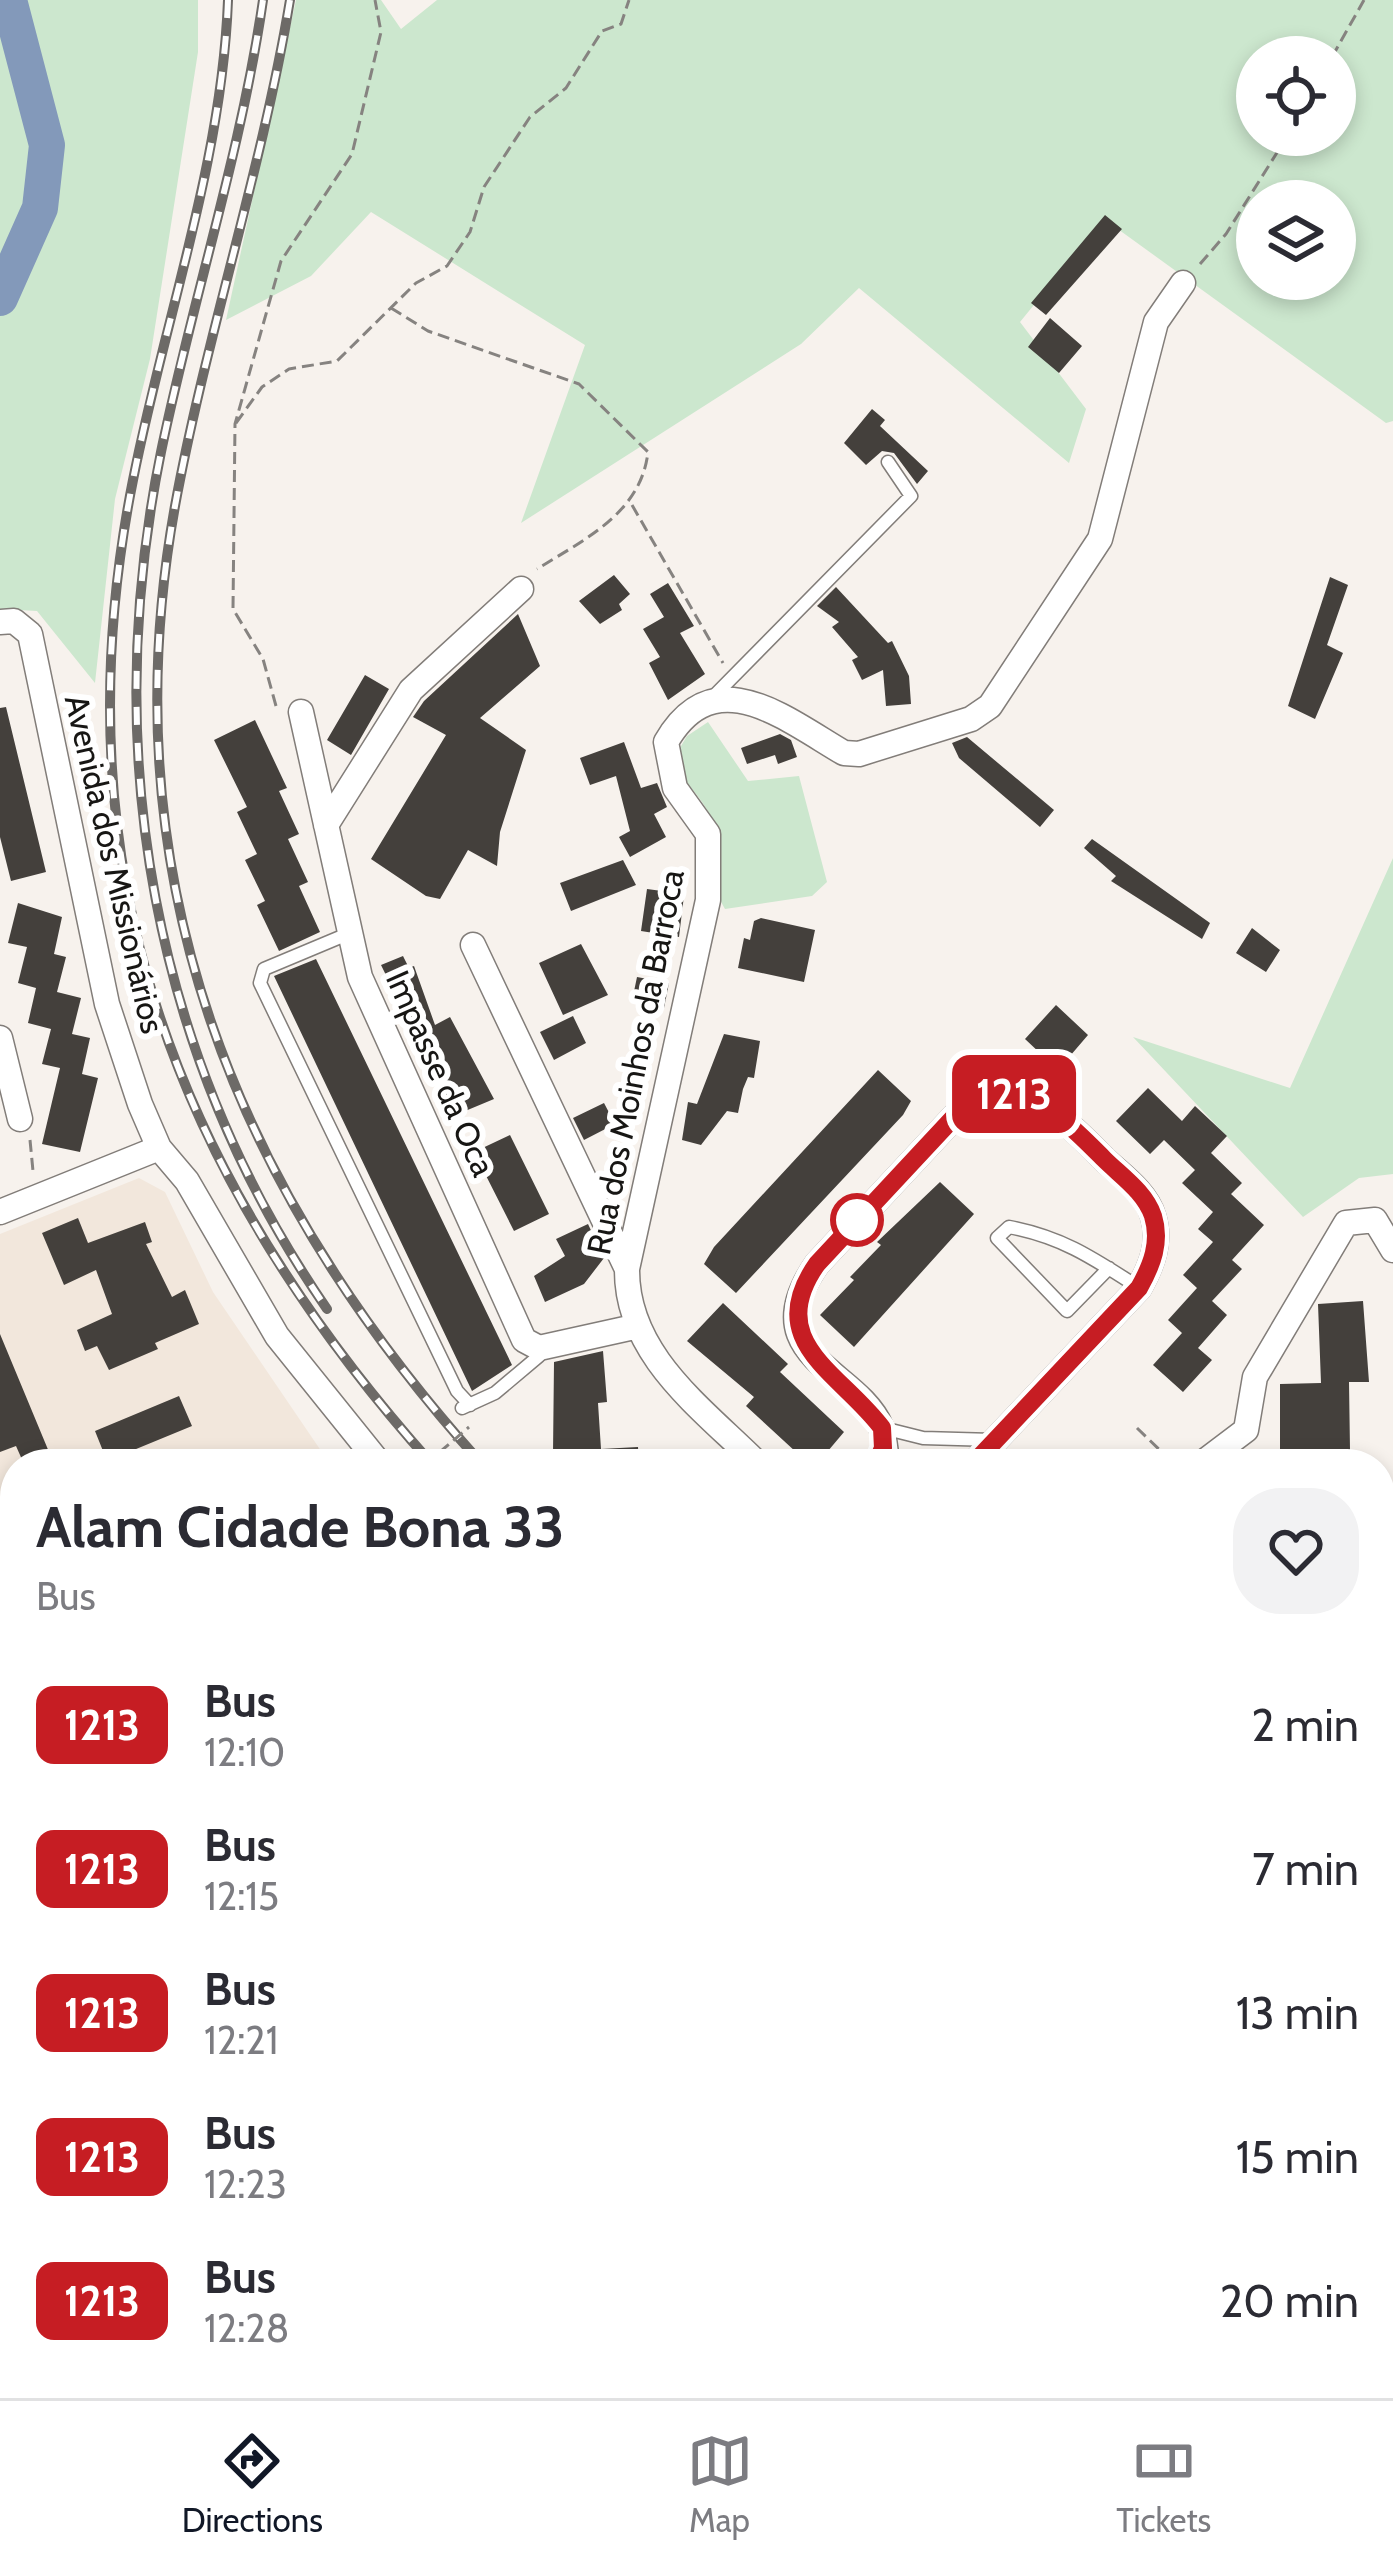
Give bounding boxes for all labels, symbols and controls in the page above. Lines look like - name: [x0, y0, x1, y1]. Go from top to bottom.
- map controls: [1236, 36, 1356, 300]
- button: locate: [1236, 36, 1356, 156]
- button: layers: [1236, 180, 1356, 300]
- street label: Avenida dos Missionários: [57, 691, 173, 1037]
- street label: Rua dos Moinhos da Barroca: [578, 866, 692, 1258]
- street label: Impasse da Oca: [378, 964, 504, 1182]
- line badge: 1213: [930, 1055, 1098, 1133]
- text: 1213: [976, 1068, 1052, 1120]
- unlabelled marker: [832, 1195, 882, 1245]
- button: heart: [1233, 1488, 1359, 1614]
- text: Alam Cidade Bona 33: [36, 1492, 564, 1561]
- text: Bus: [36, 1572, 96, 1620]
- text: Bus: [204, 1674, 276, 1728]
- text: 2 min: [1251, 1698, 1359, 1752]
- text: 1213: [64, 1699, 140, 1751]
- text: 12:10: [204, 1728, 285, 1776]
- text: Bus: [204, 1818, 276, 1872]
- text: 7 min: [1252, 1842, 1359, 1896]
- text: 1213: [64, 1843, 140, 1895]
- text: 12:15: [204, 1872, 279, 1920]
- text: Bus: [204, 1962, 276, 2016]
- text: 13 min: [1236, 1986, 1359, 2040]
- text: 1213: [64, 1987, 140, 2039]
- text: 12:21: [204, 2016, 278, 2064]
- text: Bus: [204, 2106, 276, 2160]
- text: 15 min: [1236, 2130, 1359, 2184]
- text: 1213: [64, 2131, 140, 2183]
- text: 12:23: [204, 2160, 287, 2208]
- text: Bus: [204, 2250, 276, 2304]
- text: 20 min: [1220, 2274, 1359, 2328]
- text: 1213: [64, 2275, 140, 2327]
- text: 12:28: [204, 2304, 289, 2352]
- tab: Directions: [182, 2428, 323, 2540]
- tab: Map: [687, 2428, 753, 2540]
- tab: Tickets: [1116, 2428, 1211, 2540]

